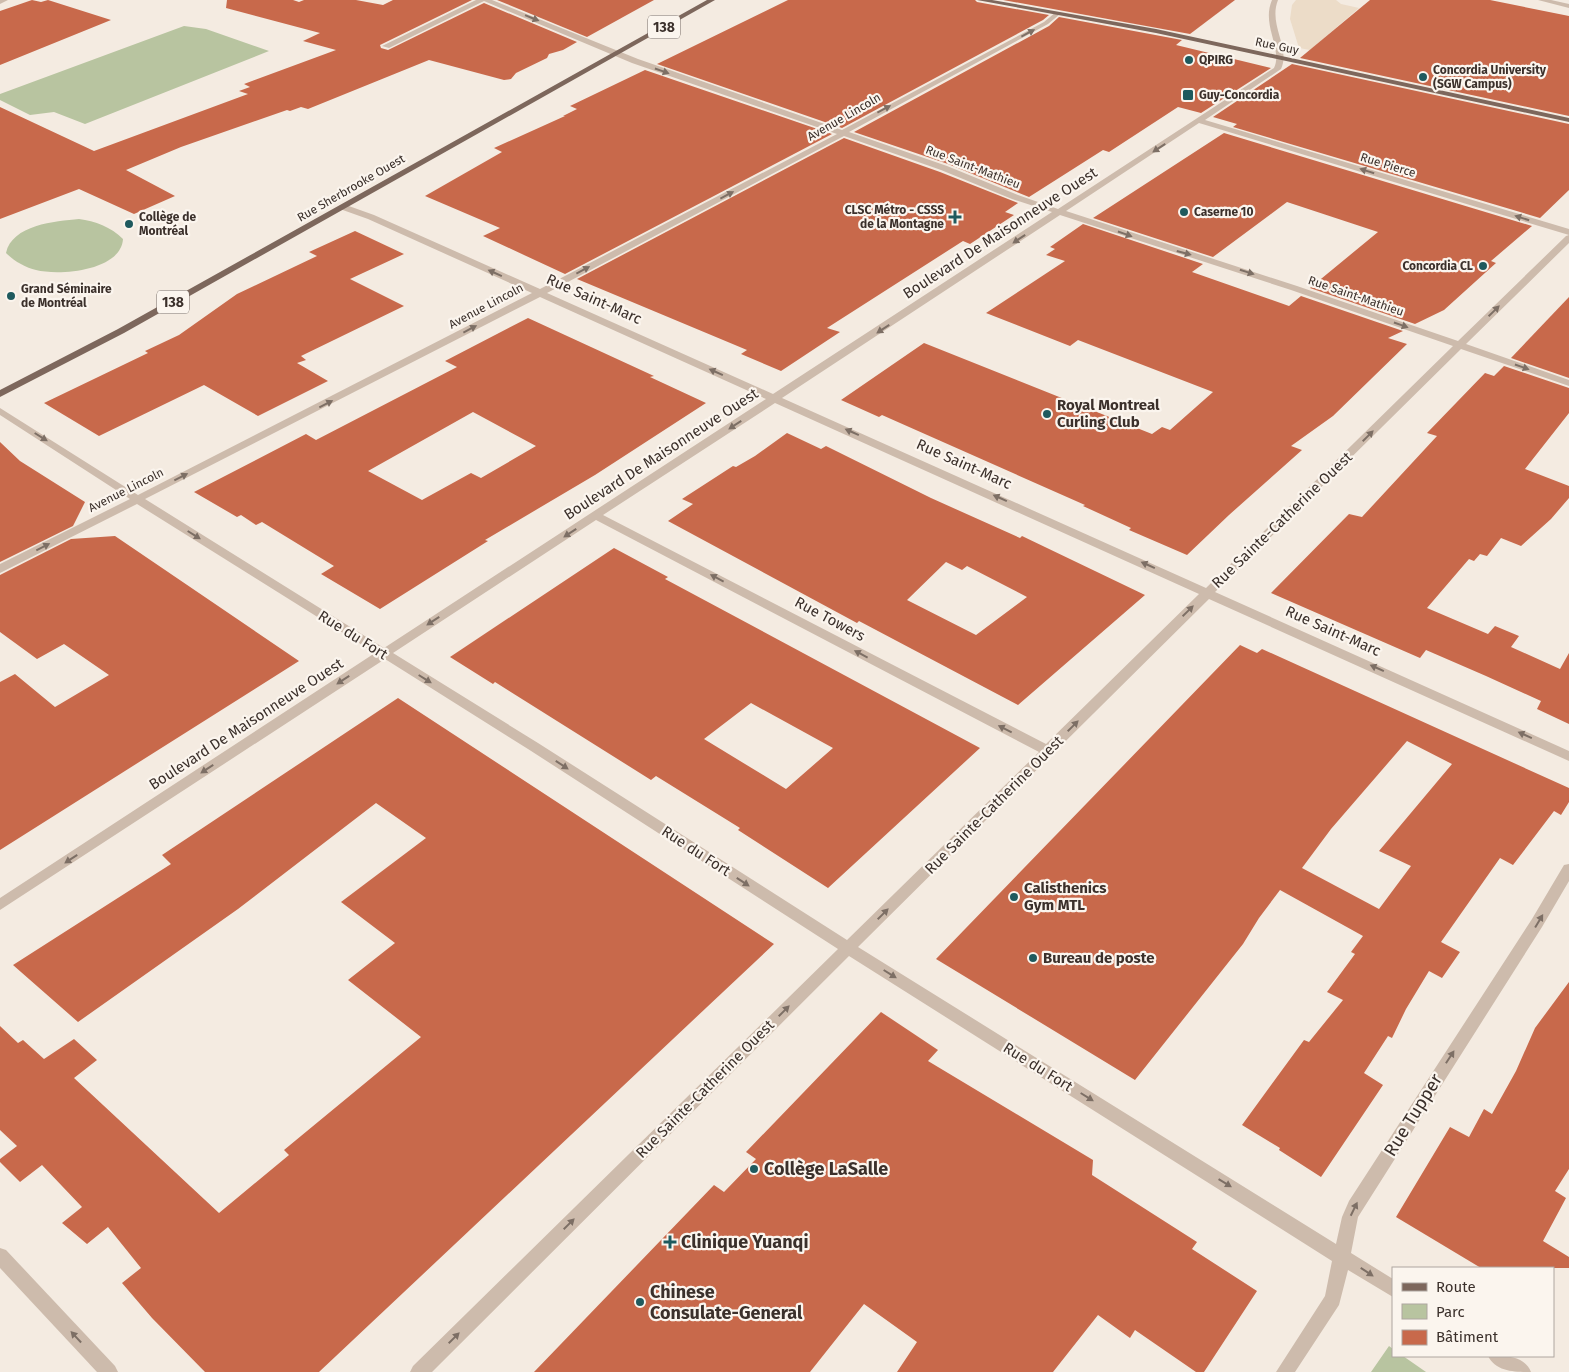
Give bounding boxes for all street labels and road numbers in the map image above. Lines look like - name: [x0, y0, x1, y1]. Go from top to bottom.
- road number: 138: [648, 16, 680, 38]
- street label: Rue Guy: [1254, 35, 1300, 57]
- street label: Avenue Lincoln: [805, 90, 883, 144]
- street label: Rue Saint-Mathieu: [924, 142, 1022, 192]
- street label: Rue Pierce: [1359, 150, 1417, 180]
- street label: Rue Sherbrooke Ouest: [295, 151, 408, 224]
- street label: Boulevard De Maisonneuve Ouest: [900, 163, 1101, 303]
- street label: Rue Saint-Marc: [544, 270, 644, 328]
- street label: Rue Saint-Mathieu: [1306, 273, 1406, 319]
- street label: Avenue Lincoln: [446, 280, 526, 332]
- road number: 138: [157, 290, 189, 314]
- street label: Boulevard De Maisonneuve Ouest: [561, 384, 762, 524]
- street label: Rue Saint-Marc: [914, 435, 1014, 493]
- street label: Rue Sainte-Catherine Ouest: [1208, 448, 1356, 592]
- street label: Avenue Lincoln: [86, 465, 166, 515]
- street label: Rue Towers: [792, 593, 868, 645]
- street label: Rue Saint-Marc: [1283, 602, 1383, 660]
- street label: Rue du Fort: [315, 607, 392, 664]
- street label: Boulevard De Maisonneuve Ouest: [146, 654, 347, 794]
- street label: Rue Sainte-Catherine Ouest: [921, 732, 1067, 878]
- street label: Rue du Fort: [658, 822, 734, 880]
- street label: Rue Sainte-Catherine Ouest: [632, 1016, 778, 1162]
- street label: Rue du Fort: [1000, 1039, 1077, 1096]
- street label: Rue Tupper: [1379, 1070, 1447, 1160]

